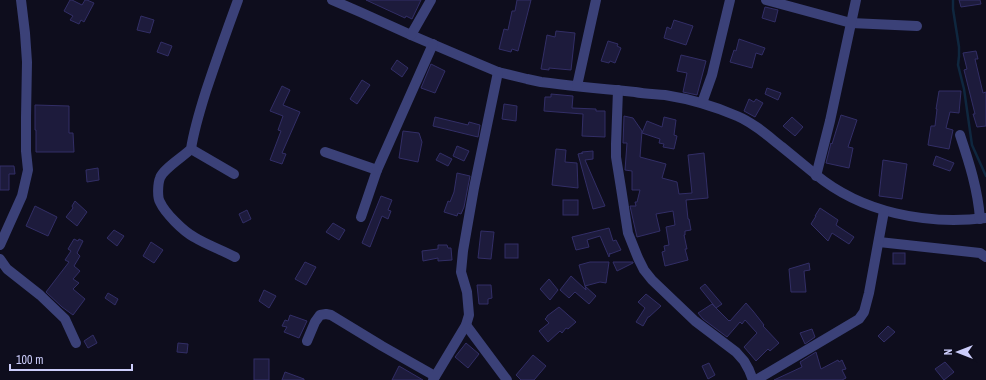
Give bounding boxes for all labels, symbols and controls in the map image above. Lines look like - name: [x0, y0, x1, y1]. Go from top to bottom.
- north arrow: [938, 332, 978, 372]
- scale bar: [10, 346, 132, 372]
- text: N: [941, 349, 955, 355]
- text: 100 m: [16, 352, 43, 368]

